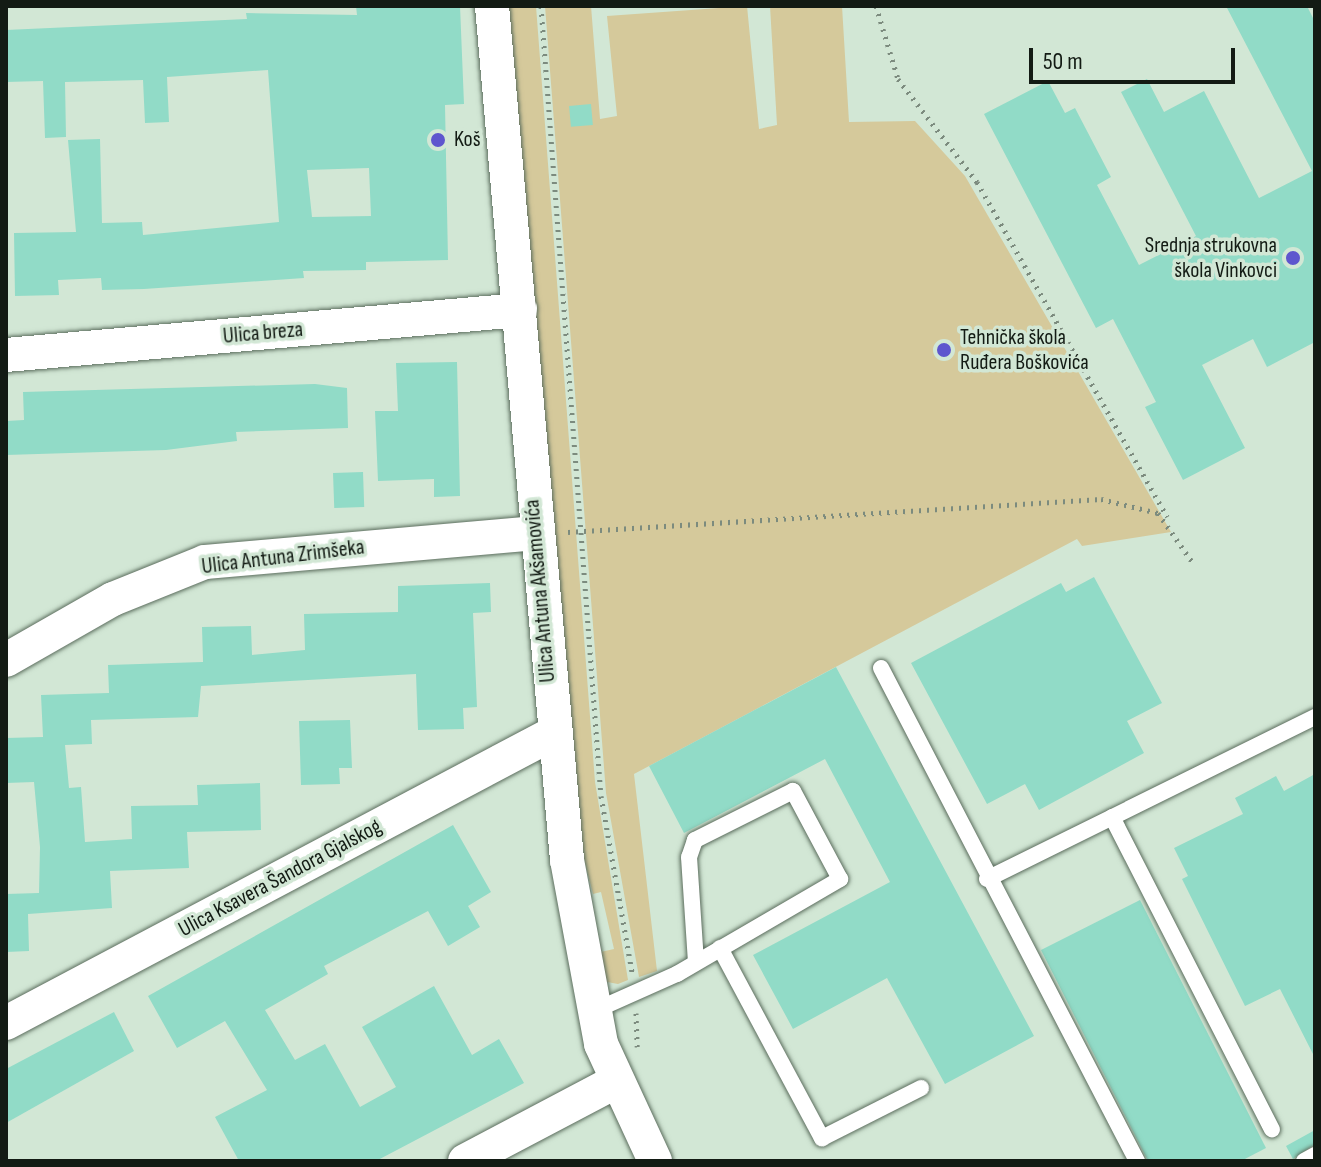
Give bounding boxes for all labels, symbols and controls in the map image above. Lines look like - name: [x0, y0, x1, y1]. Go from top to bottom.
- scale bar: [1033, 32, 1239, 82]
- text: 50 m: [1043, 47, 1083, 76]
- place label: Koš: [454, 127, 481, 153]
- marker: Koš: [429, 131, 447, 149]
- place label: Srednja strukovna škola Vinkovci: [1145, 232, 1277, 284]
- marker: Srednja strukovna škola Vinkovci: [1284, 249, 1302, 267]
- street label: Ulica breza: [222, 316, 304, 350]
- place label: Tehnička škola Ruđera Boškovića: [960, 324, 1089, 376]
- marker: Tehnička škola Ruđera Boškovića: [935, 341, 953, 359]
- street label: Ulica Antuna Akšamovića: [519, 498, 561, 684]
- street label: Ulica Antuna Zrimšeka: [200, 534, 366, 580]
- street label: Ulica Ksavera Šandora Gjalskog: [174, 813, 386, 943]

